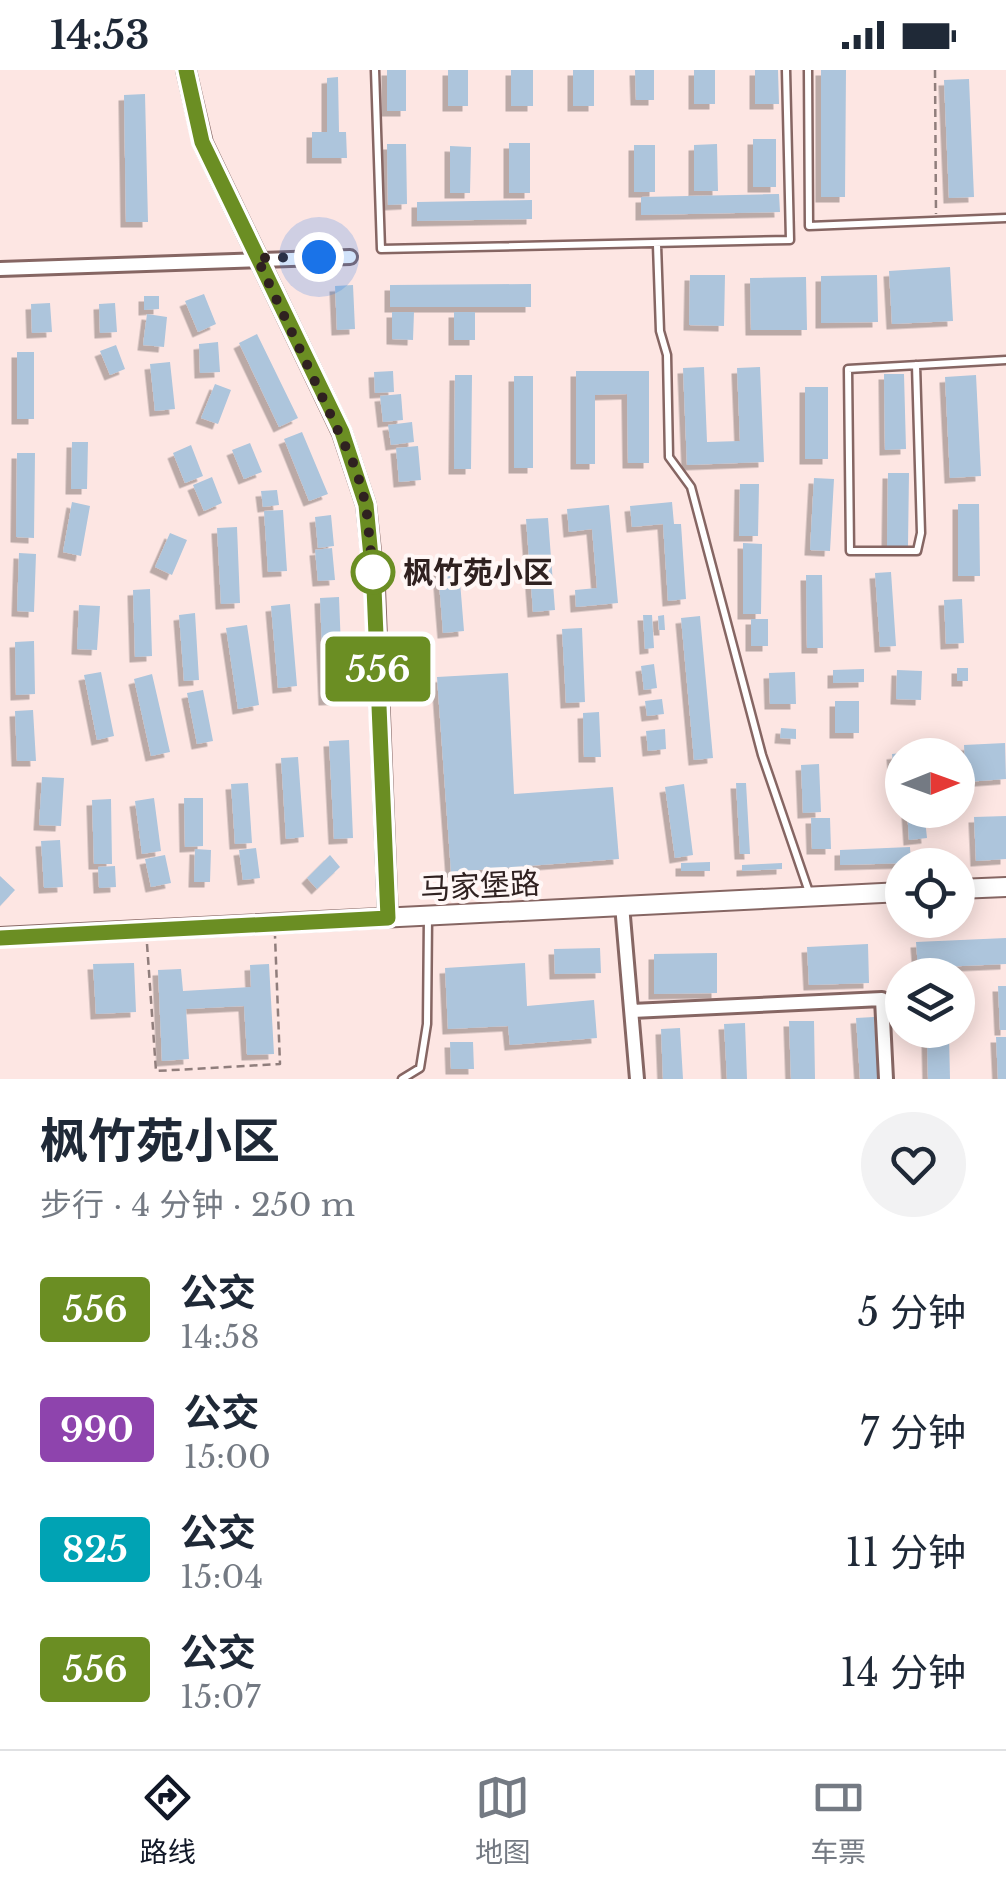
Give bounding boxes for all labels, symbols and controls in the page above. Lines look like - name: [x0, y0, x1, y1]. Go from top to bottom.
- text: 14:53: [50, 12, 149, 59]
- your location: [294, 232, 344, 282]
- marker: 枫竹苑小区: [352, 551, 394, 593]
- place label: 枫竹苑小区: [403, 554, 553, 591]
- line badge: 556: [320, 636, 436, 702]
- text: 556: [345, 648, 411, 691]
- north arrow: [885, 738, 975, 828]
- map controls: [885, 738, 975, 1048]
- button: locate: [885, 848, 975, 938]
- street label: 马家堡路: [419, 864, 541, 908]
- button: layers: [885, 958, 975, 1048]
- text: 枫竹苑小区: [40, 1111, 280, 1171]
- button: heart: [861, 1112, 966, 1217]
- text: 步行 · 4 分钟 · 250 m: [40, 1185, 355, 1225]
- text: 公交: [180, 1269, 256, 1316]
- text: 556: [62, 1288, 128, 1331]
- text: 5 分钟: [858, 1289, 966, 1336]
- text: 14:58: [180, 1317, 260, 1357]
- text: 公交: [184, 1389, 260, 1436]
- text: 990: [60, 1408, 134, 1451]
- text: 7 分钟: [860, 1409, 966, 1456]
- text: 15:00: [184, 1437, 271, 1477]
- text: 公交: [180, 1509, 256, 1556]
- text: 825: [62, 1528, 128, 1571]
- text: 11 分钟: [845, 1529, 966, 1576]
- text: 15:04: [180, 1557, 263, 1597]
- text: 公交: [180, 1629, 256, 1676]
- text: 556: [62, 1648, 128, 1691]
- text: 14 分钟: [840, 1649, 966, 1696]
- text: 15:07: [180, 1677, 260, 1717]
- tab: 路线: [140, 1770, 196, 1870]
- tab: 地图: [475, 1770, 531, 1870]
- tab: 车票: [810, 1770, 866, 1870]

